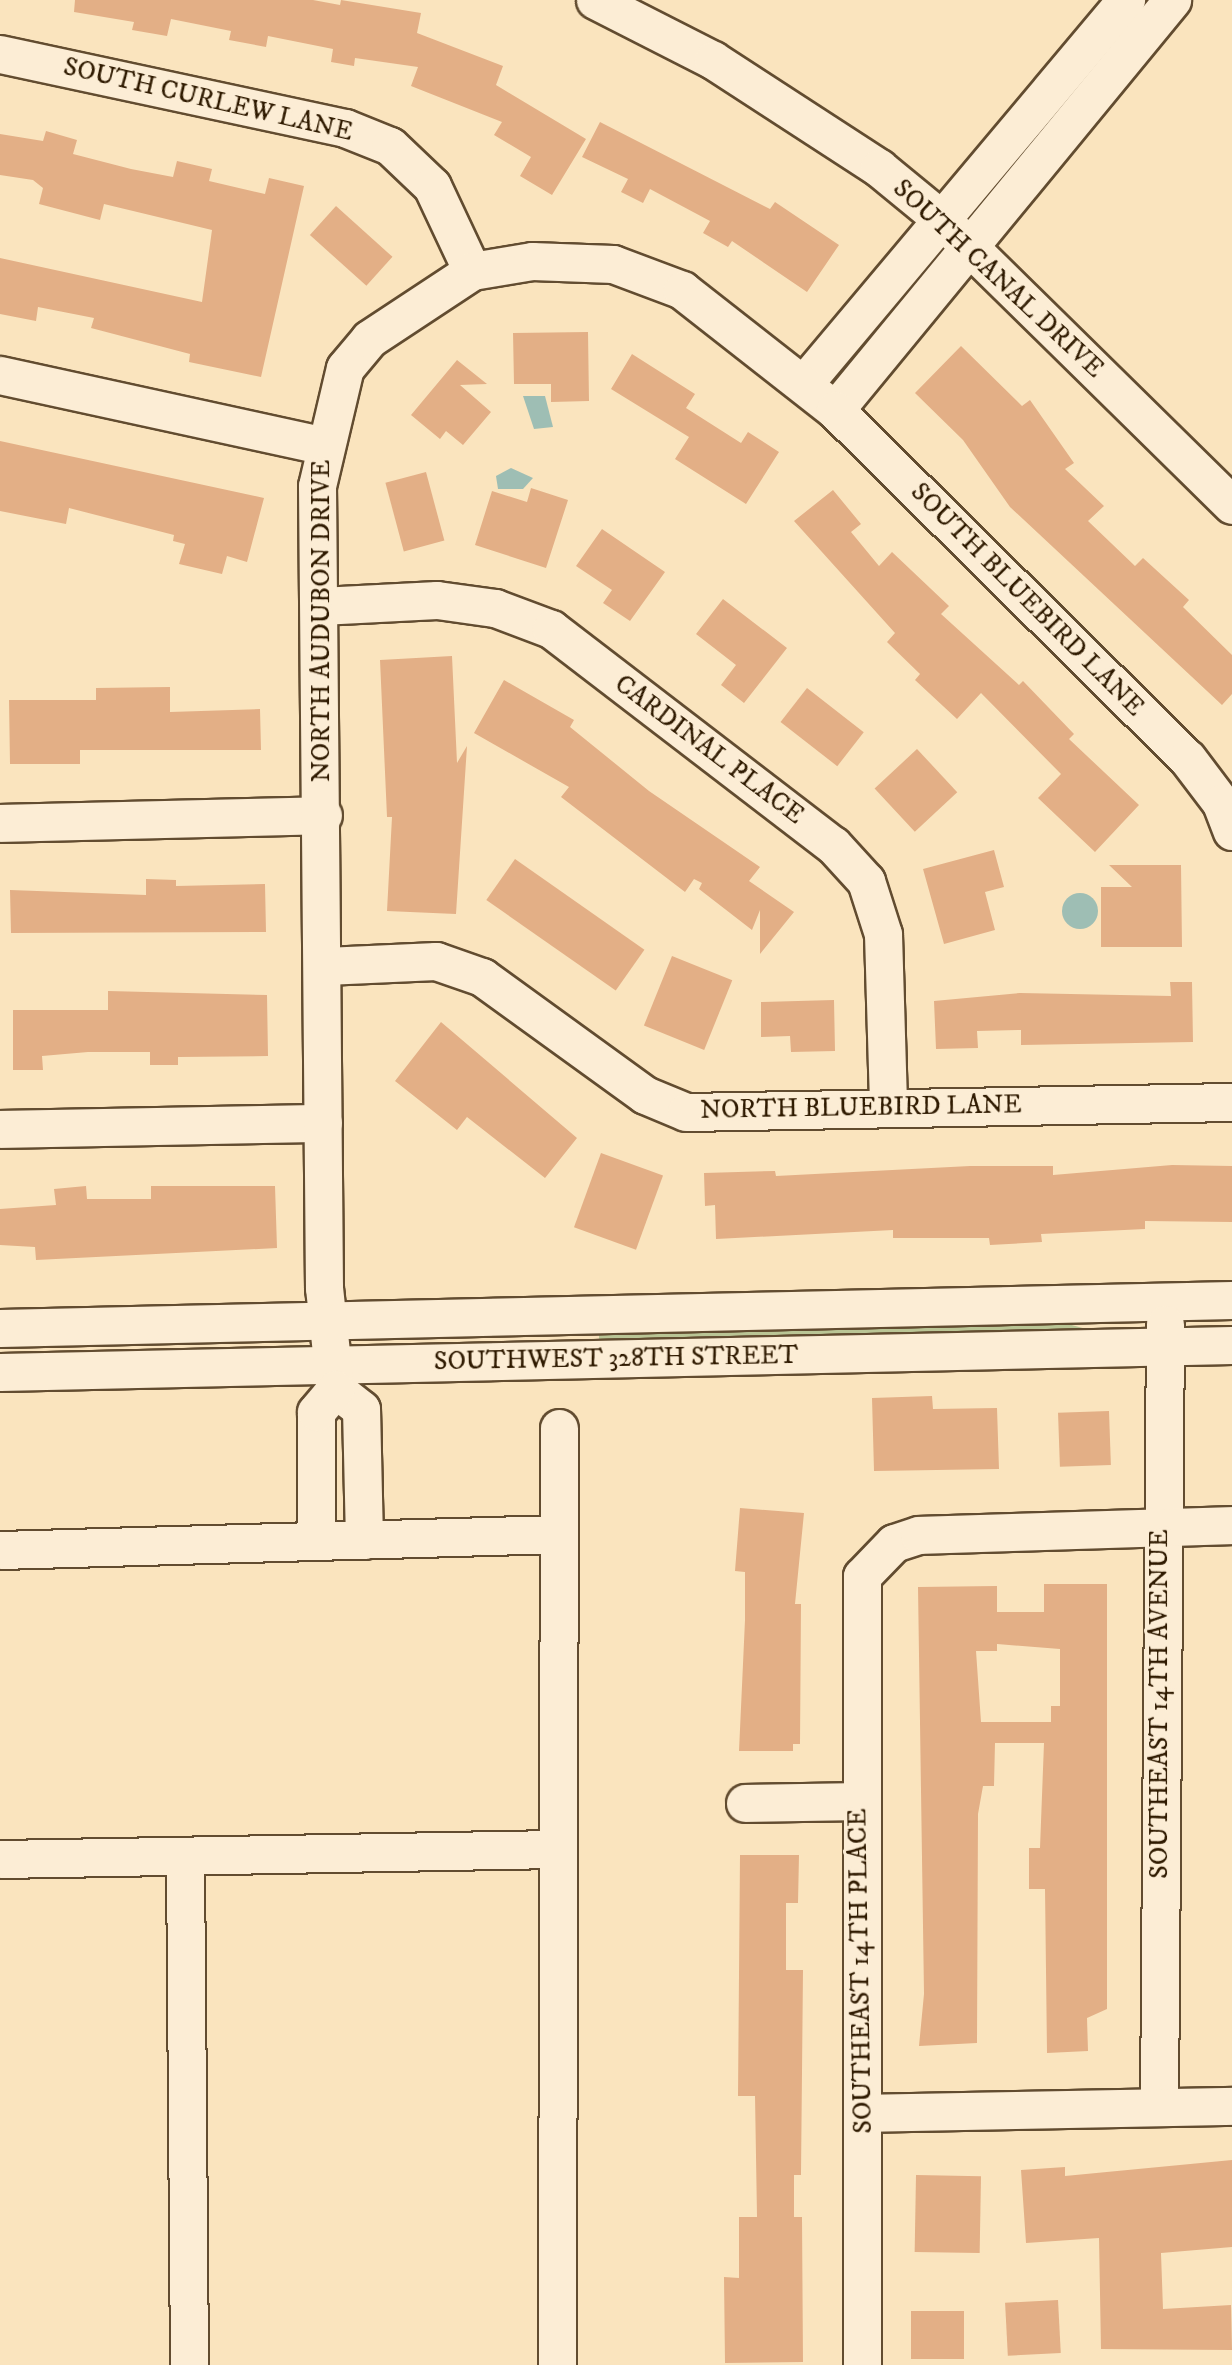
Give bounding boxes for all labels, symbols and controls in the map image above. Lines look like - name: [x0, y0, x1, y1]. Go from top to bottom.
- street label: SOUTH CURLEW LANE: [60, 52, 356, 148]
- street label: SOUTH CANAL DRIVE: [886, 173, 1110, 385]
- street label: NORTH AUDUBON DRIVE: [306, 460, 338, 782]
- street label: SOUTH BLUEBIRD LANE: [904, 477, 1150, 723]
- street label: CARDINAL PLACE: [608, 669, 810, 831]
- street label: NORTH BLUEBIRD LANE: [700, 1090, 1022, 1126]
- street label: SOUTHWEST 328TH STREET: [434, 1340, 798, 1378]
- street label: SOUTHEAST 14TH AVENUE: [1144, 1529, 1176, 1879]
- street label: SOUTHEAST 14TH PLACE: [843, 1808, 879, 2134]

